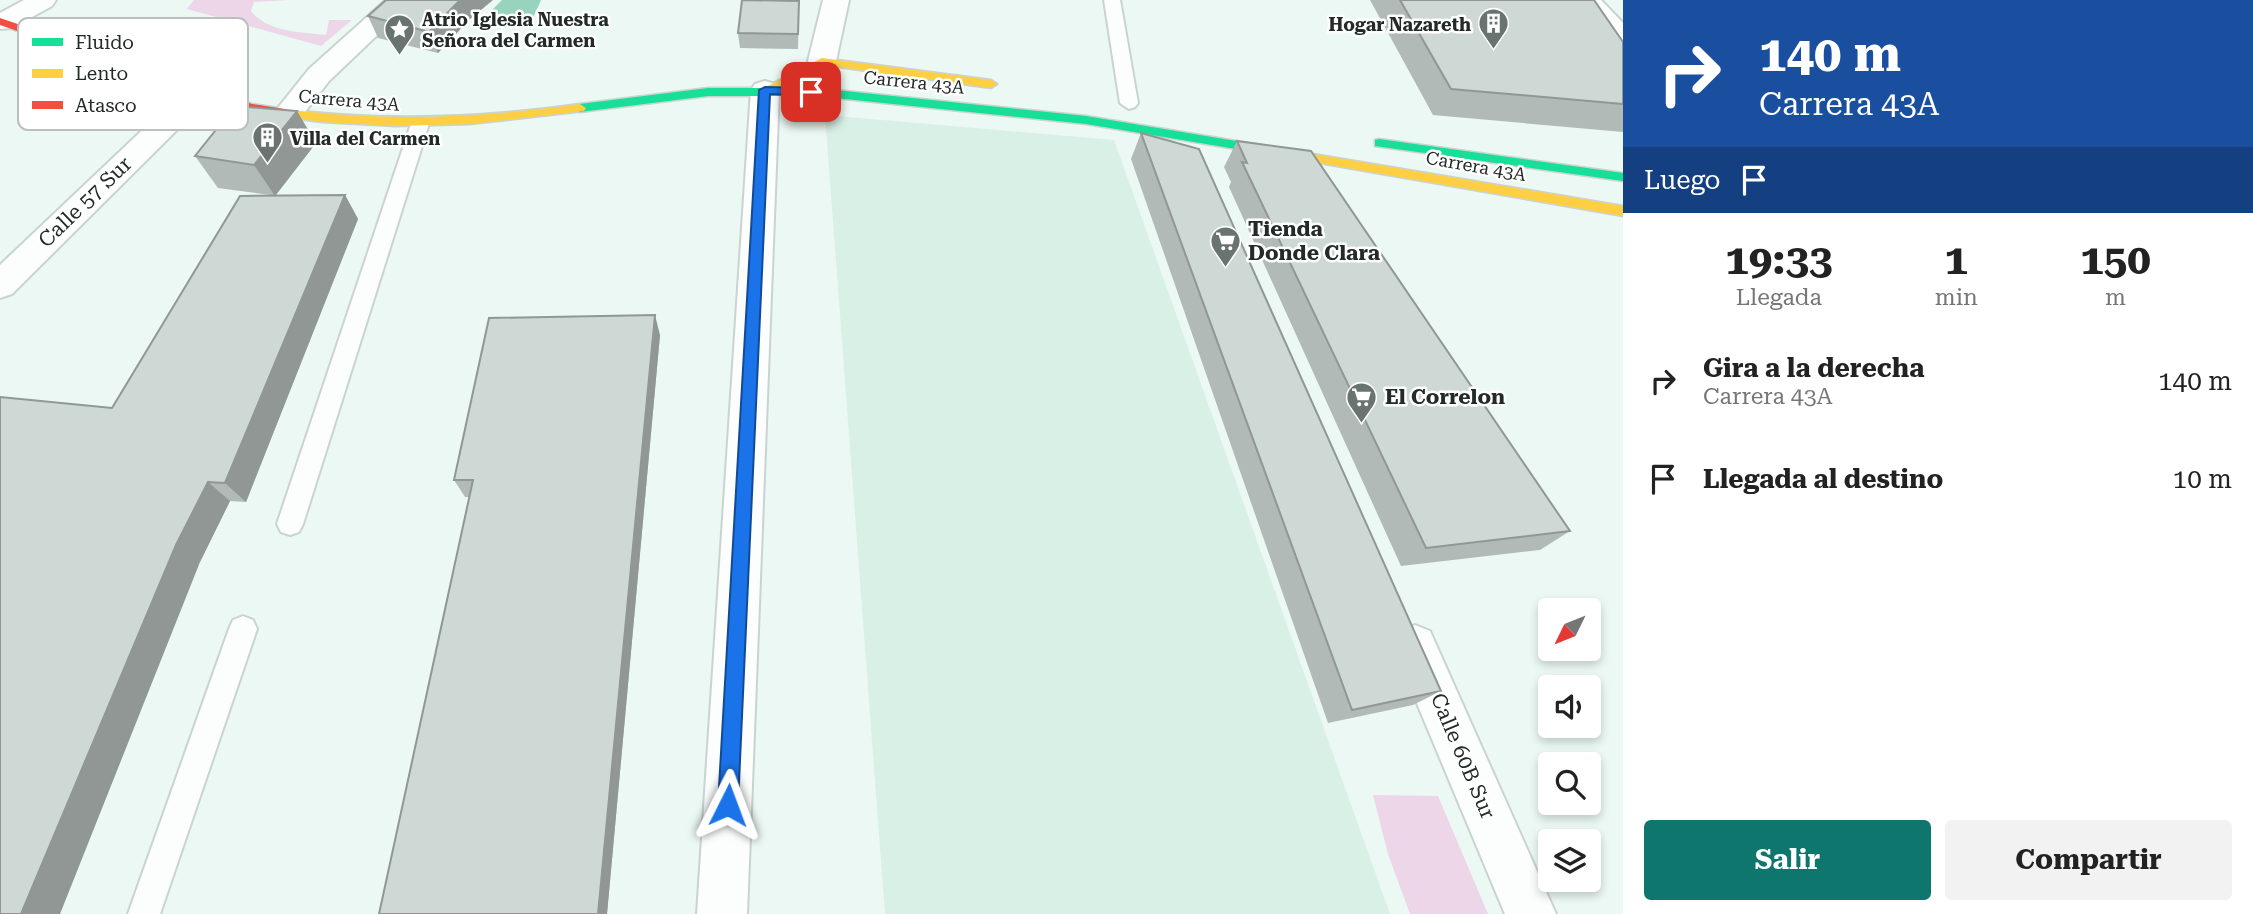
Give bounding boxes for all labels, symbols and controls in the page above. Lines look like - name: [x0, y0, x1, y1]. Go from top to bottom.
- building icon: Hogar Nazareth: [1477, 7, 1511, 51]
- place label: Atrio Iglesia Nuestra Señora del Carmen: [422, 9, 609, 51]
- place icon: Atrio Iglesia Nuestra Señora del Carmen: [382, 12, 416, 56]
- place label: Hogar Nazareth: [1328, 14, 1471, 35]
- legend: [18, 18, 248, 130]
- text: 140 m: [1759, 26, 1901, 83]
- icon: right: [1644, 28, 1735, 119]
- text: Fluido: [75, 31, 134, 54]
- text: Lento: [75, 62, 128, 85]
- pin: [781, 62, 841, 122]
- street label: Carrera 43A: [862, 66, 966, 98]
- icon: arrive: [792, 73, 830, 111]
- street label: Carrera 43A: [298, 85, 401, 115]
- text: Carrera 43A: [1759, 85, 1939, 123]
- text: Atasco: [75, 94, 137, 117]
- building icon: Villa del Carmen: [250, 121, 284, 165]
- place label: Villa del Carmen: [290, 128, 440, 149]
- street label: Carrera 43A: [1424, 147, 1528, 185]
- street label: Calle 57 Sur: [34, 151, 137, 252]
- icon: arrive: [1735, 161, 1773, 199]
- text: Luego: [1644, 165, 1721, 195]
- place label: Tienda Donde Clara: [1248, 217, 1381, 265]
- supermarket icon: Tienda Donde Clara: [1208, 224, 1242, 268]
- text: 19:33: [1725, 235, 1832, 284]
- text: 1: [1945, 235, 1968, 284]
- text: 150: [2080, 235, 2151, 284]
- text: Llegada: [1736, 284, 1822, 311]
- text: min: [1935, 284, 1978, 311]
- text: m: [2105, 284, 2126, 311]
- text: Gira a la derecha: [1703, 353, 1924, 383]
- icon: right: [1644, 362, 1682, 400]
- text: 140 m: [2158, 366, 2232, 396]
- supermarket icon: El Correlon: [1345, 380, 1379, 424]
- text: Carrera 43A: [1703, 383, 1833, 410]
- place label: El Correlon: [1385, 385, 1505, 409]
- icon: arrive: [1644, 460, 1682, 498]
- text: Llegada al destino: [1703, 464, 1943, 494]
- text: 10 m: [2173, 464, 2232, 494]
- north arrow: [1538, 598, 1601, 662]
- map controls: [1538, 598, 1601, 892]
- button: sound: [1538, 675, 1601, 738]
- street label: Calle 60B Sur: [1426, 690, 1500, 823]
- button: search: [1538, 752, 1601, 815]
- position arrow: [691, 768, 765, 842]
- button: Salir: [1644, 820, 1931, 900]
- button: Compartir: [1945, 820, 2232, 900]
- button: layers: [1538, 829, 1601, 892]

